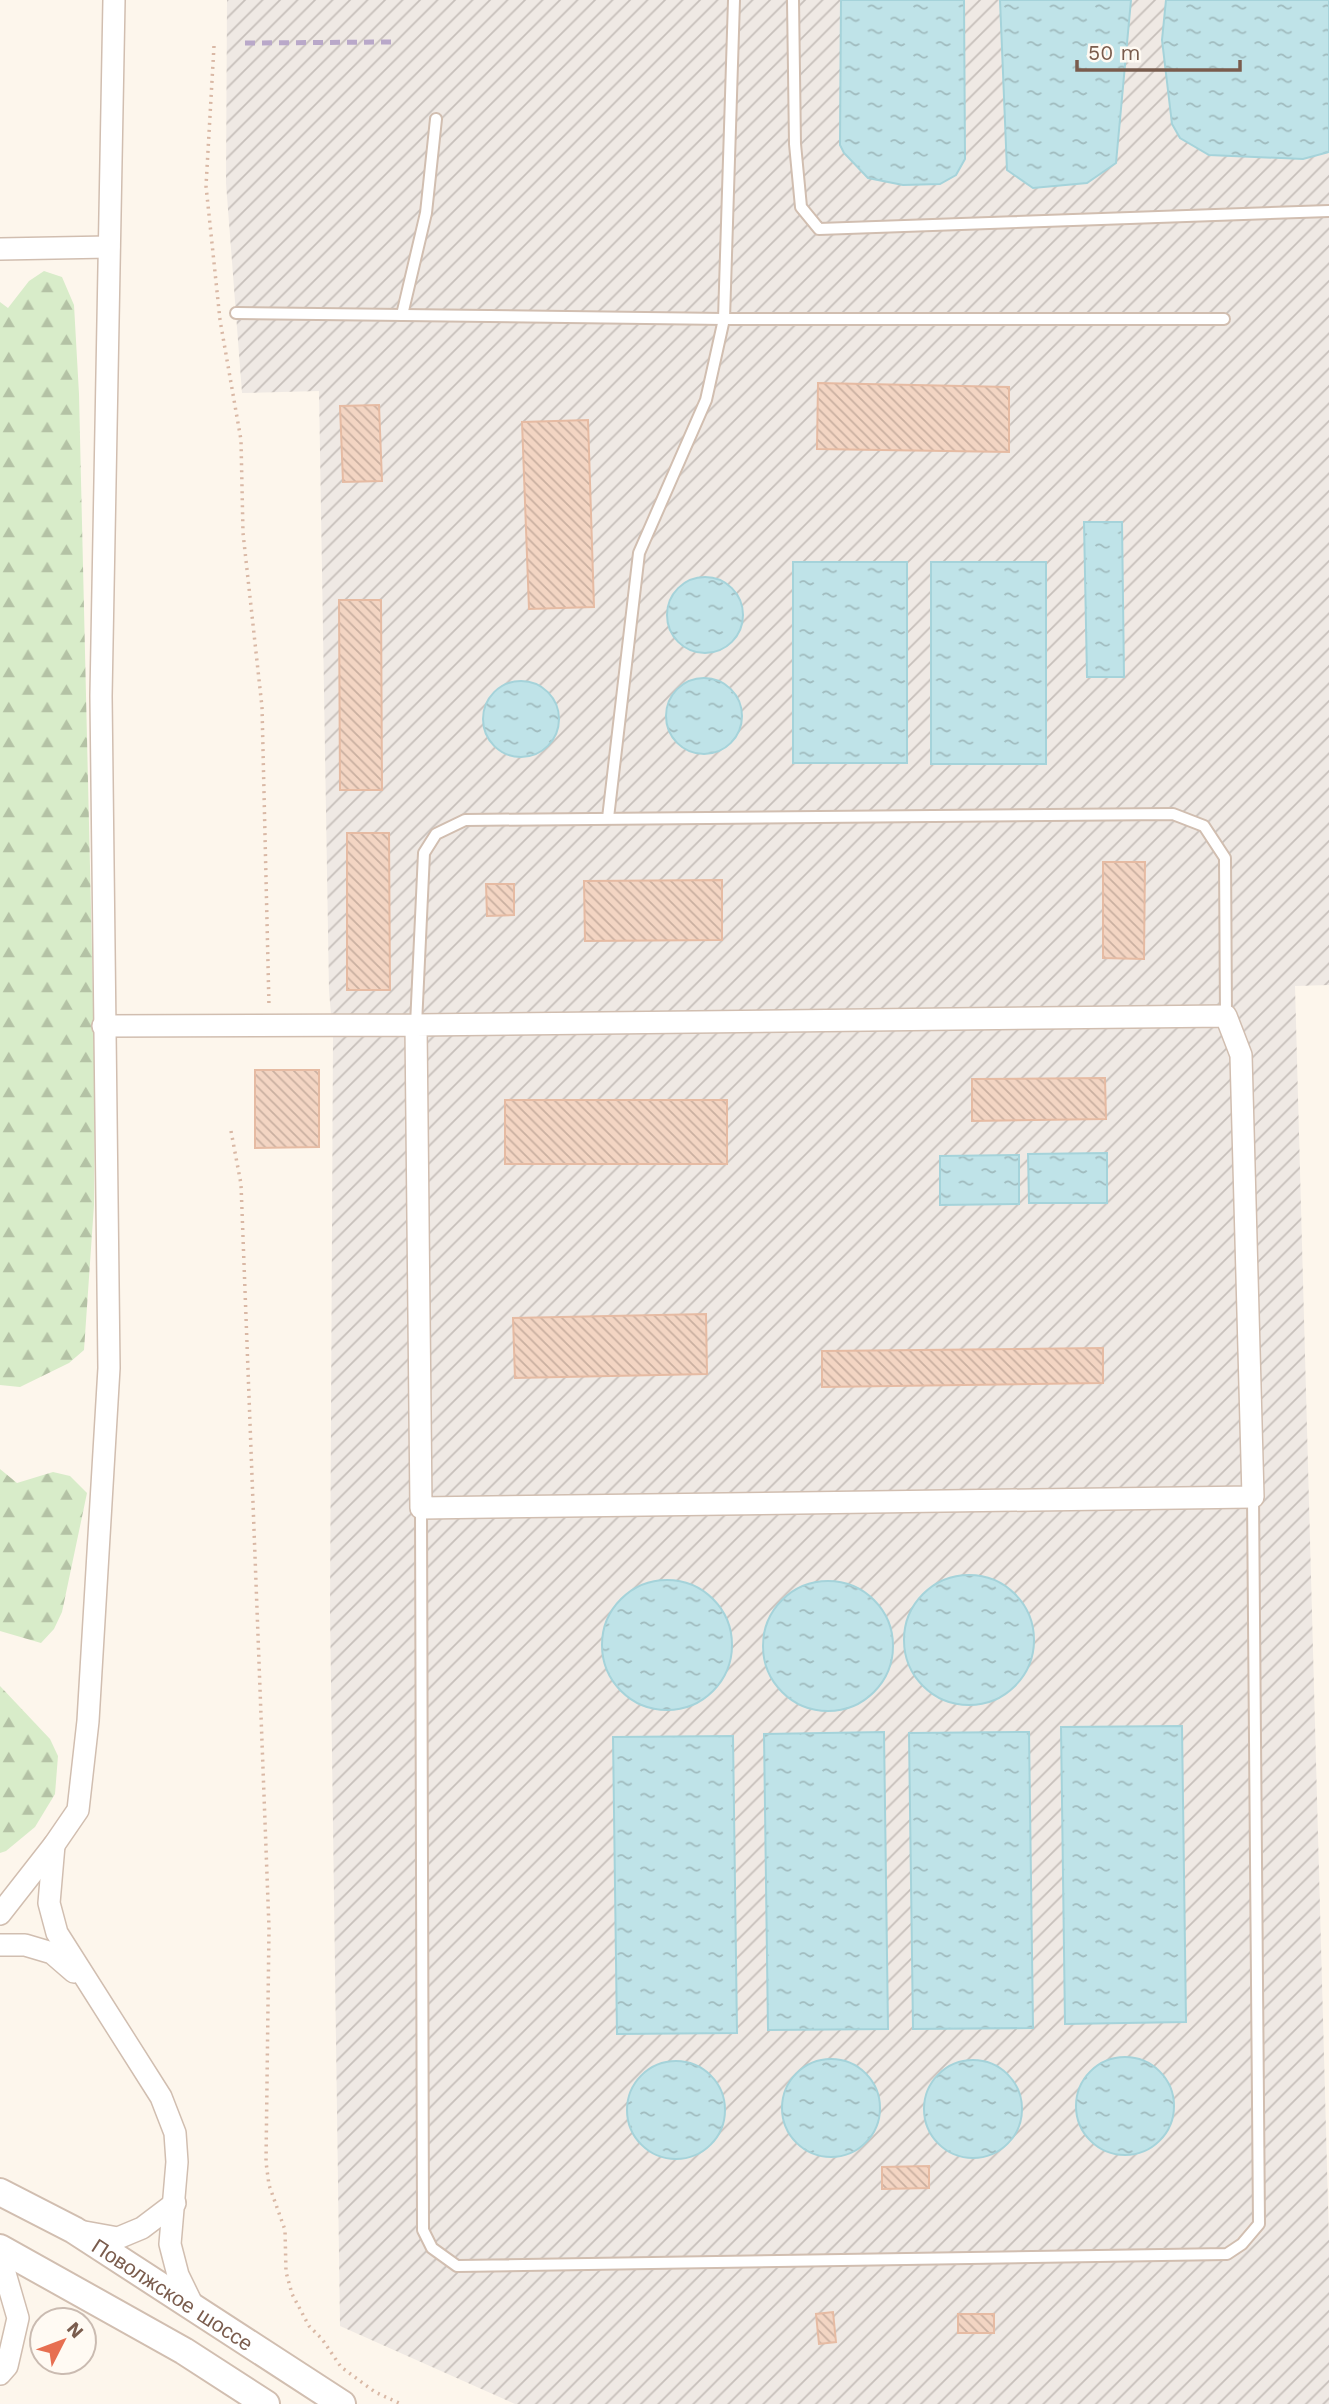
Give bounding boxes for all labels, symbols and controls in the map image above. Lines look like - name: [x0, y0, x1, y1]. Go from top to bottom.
- scale bar: [1077, 28, 1240, 72]
- text: 50 m: [1088, 40, 1140, 65]
- street label: Поволжское шоссе: [88, 2233, 258, 2356]
- north arrow: [28, 2306, 98, 2376]
- text: N: [62, 2317, 89, 2343]

